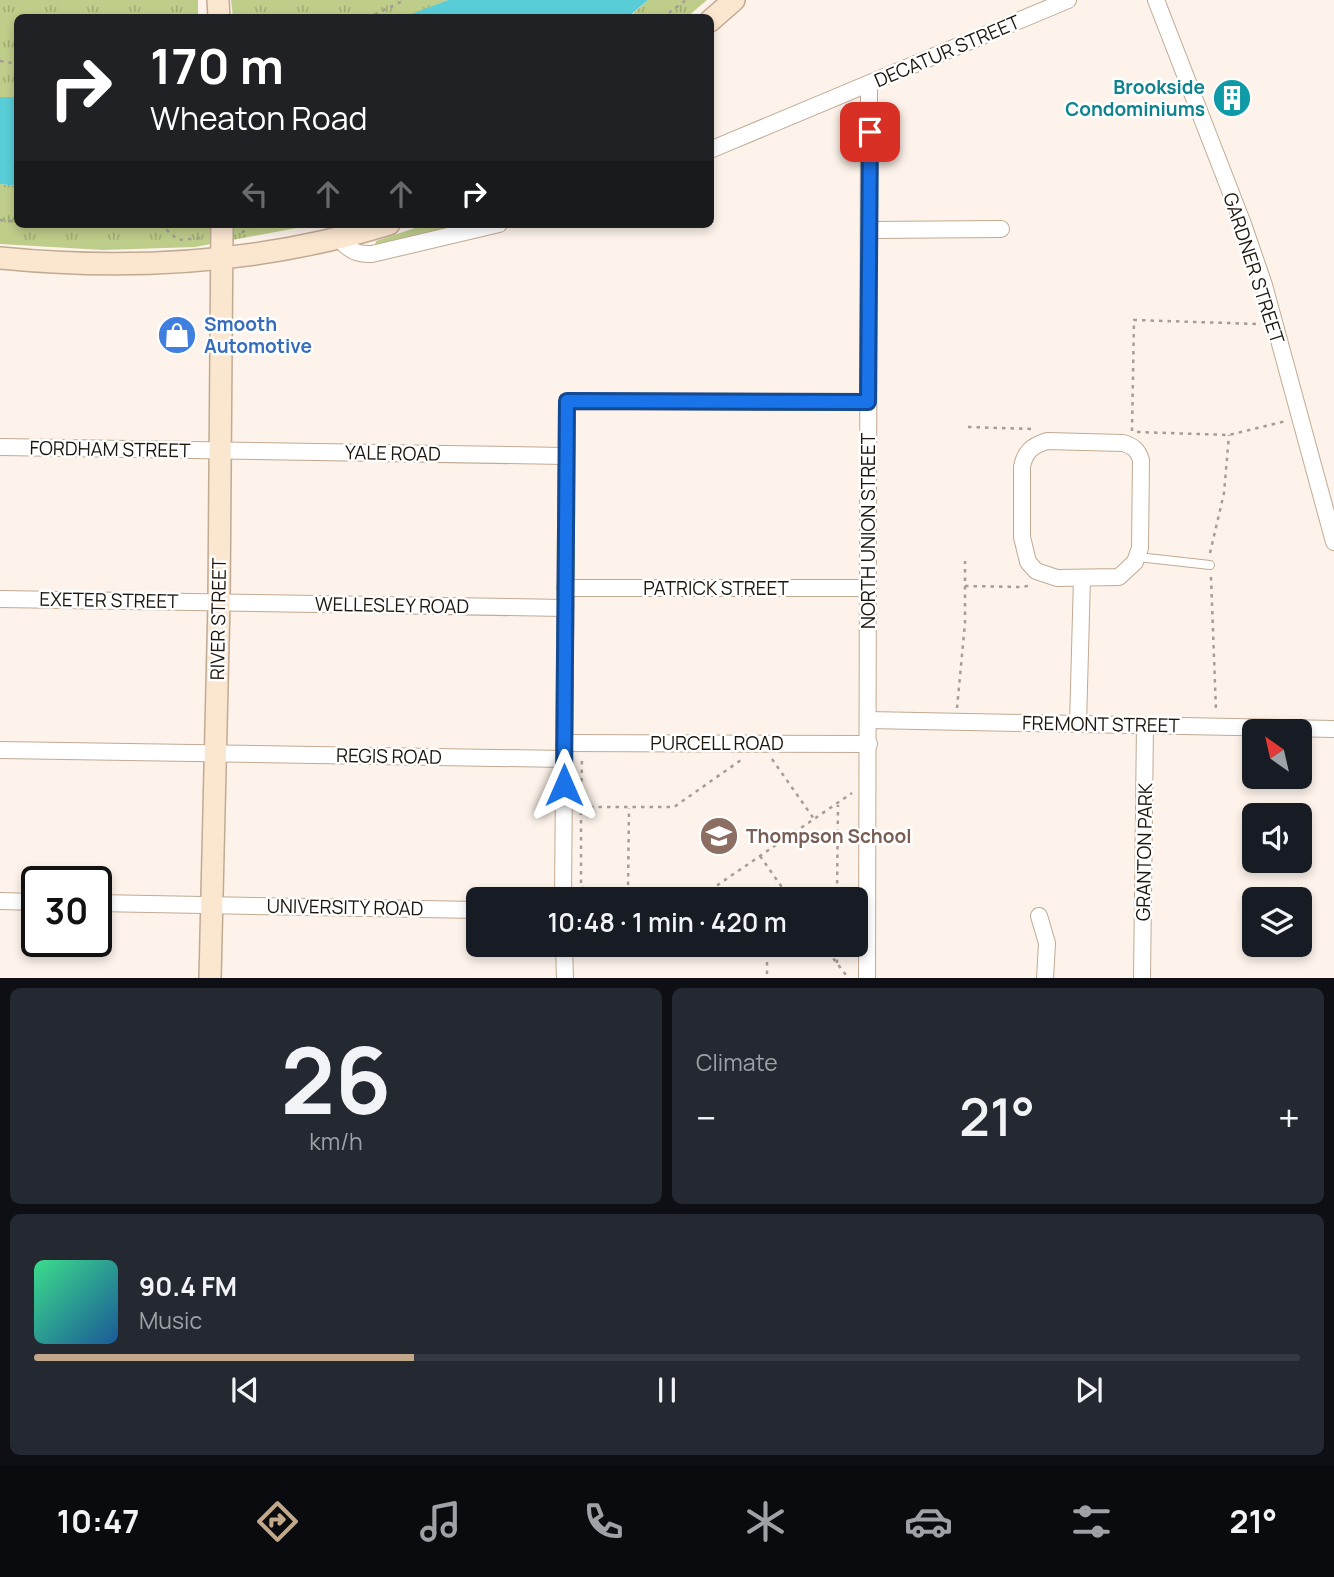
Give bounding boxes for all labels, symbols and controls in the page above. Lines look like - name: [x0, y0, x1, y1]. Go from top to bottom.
- street label: DECATUR STREET: [870, 8, 1024, 93]
- text: 170 m: [150, 32, 284, 99]
- icon: right: [35, 42, 126, 133]
- place label: Brookside Condominiums: [1065, 74, 1205, 122]
- building icon: Brookside Condominiums: [1211, 77, 1253, 119]
- text: Wheaton Road: [150, 96, 367, 140]
- pin: [840, 102, 900, 162]
- icon: arrive: [851, 113, 889, 151]
- icon: left: [236, 175, 274, 213]
- icon: ahead: [309, 175, 347, 213]
- icon: ahead: [382, 175, 420, 213]
- icon: right: [455, 175, 493, 213]
- street label: GARDNER STREET: [1217, 189, 1291, 348]
- place label: Smooth Automotive: [204, 311, 312, 359]
- shop icon: Smooth Automotive: [156, 314, 198, 356]
- street label: NORTH UNION STREET: [855, 432, 881, 629]
- street label: FORDHAM STREET: [29, 435, 191, 463]
- street label: YALE ROAD: [345, 439, 441, 467]
- street label: RIVER STREET: [204, 557, 232, 680]
- street label: PATRICK STREET: [643, 575, 789, 601]
- street label: EXETER STREET: [39, 586, 179, 614]
- street label: WELLESLEY ROAD: [315, 591, 469, 619]
- street label: FREMONT STREET: [1022, 710, 1181, 738]
- north arrow: [1242, 719, 1312, 789]
- map controls: [1242, 719, 1312, 957]
- street label: PURCELL ROAD: [650, 730, 784, 756]
- street label: REGIS ROAD: [336, 742, 442, 770]
- position arrow: [527, 748, 601, 822]
- street label: GRANTON PARK: [1130, 782, 1158, 921]
- button: sound: [1242, 803, 1312, 873]
- school or university icon: Thompson School: [698, 815, 740, 857]
- place label: Thompson School: [746, 823, 912, 849]
- speed limit sign: 30: [21, 866, 112, 957]
- button: layers: [1242, 887, 1312, 957]
- street label: UNIVERSITY ROAD: [266, 893, 424, 921]
- text: 10:48 · 1 min · 420 m: [547, 904, 787, 940]
- text: 26: [281, 1017, 391, 1141]
- text: Climate: [696, 1046, 778, 1078]
- text: 21°: [959, 1081, 1035, 1152]
- text: −: [696, 1091, 717, 1143]
- text: +: [1278, 1091, 1300, 1143]
- text: km/h: [309, 1125, 363, 1157]
- text: 90.4 FM: [139, 1268, 237, 1304]
- text: Music: [139, 1304, 202, 1336]
- icon: previous: [226, 1371, 264, 1409]
- icon: pause: [648, 1371, 686, 1409]
- icon: next: [1070, 1371, 1108, 1409]
- icon: directions: [253, 1497, 302, 1546]
- icon: music: [416, 1497, 465, 1546]
- icon: phone: [579, 1497, 628, 1546]
- icon: climate: [741, 1497, 790, 1546]
- icon: car: [904, 1497, 953, 1546]
- icon: filters: [1067, 1497, 1116, 1546]
- text: 10:47: [57, 1499, 139, 1543]
- text: 21°: [1230, 1499, 1277, 1543]

